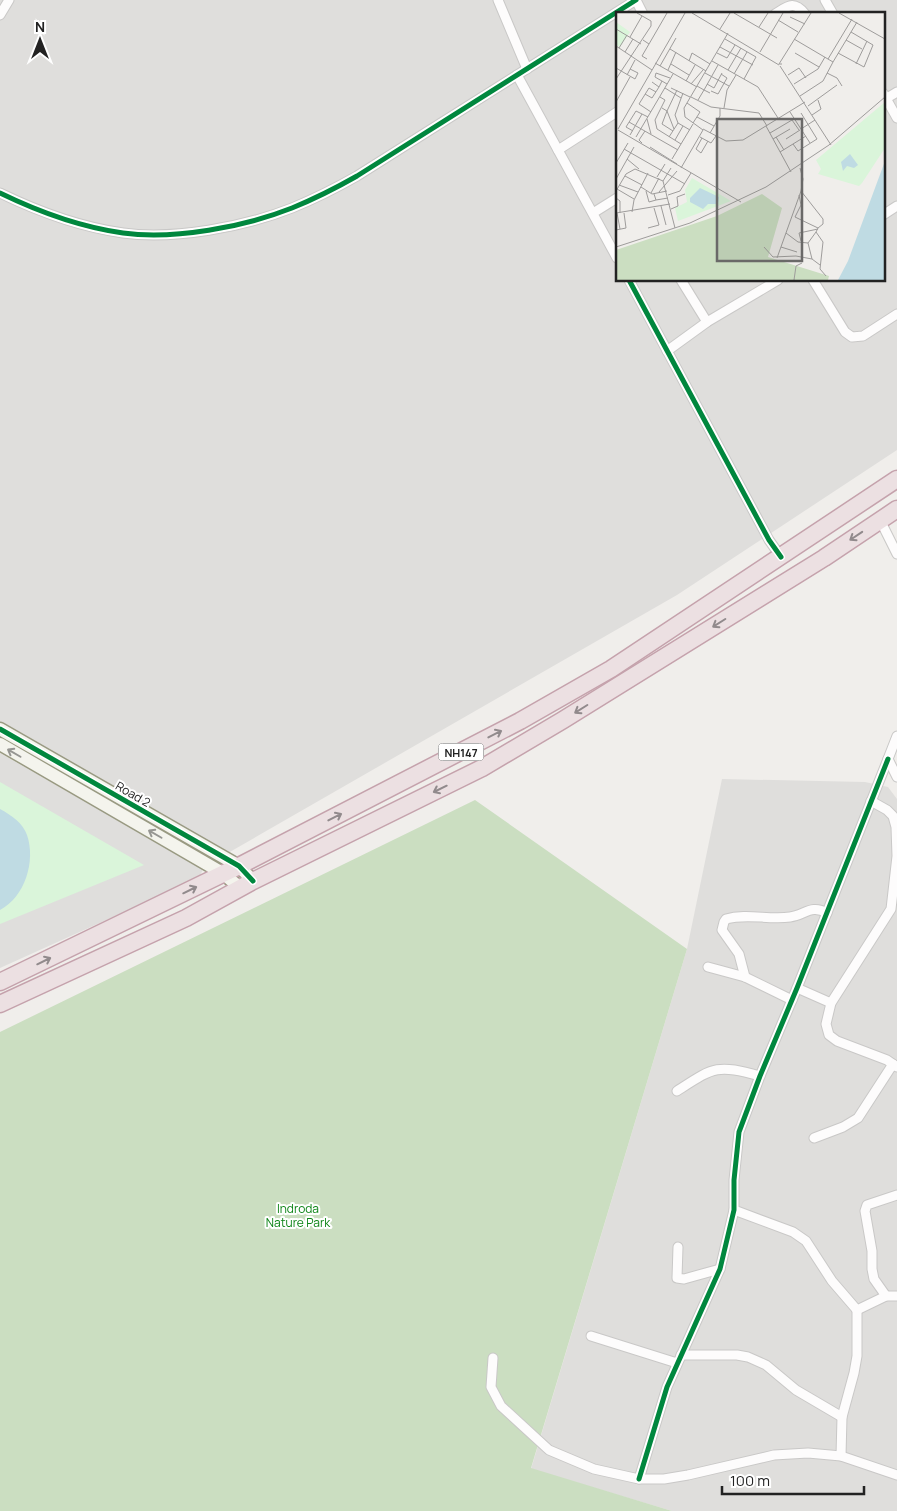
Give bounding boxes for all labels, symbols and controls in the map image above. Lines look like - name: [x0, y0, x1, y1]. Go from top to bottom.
- inset map: [616, 12, 884, 281]
- north arrow: [15, 15, 65, 65]
- text: N: [35, 17, 45, 36]
- one-way arrow: [850, 531, 864, 541]
- one-way arrow: [713, 618, 727, 628]
- one-way arrow: [575, 704, 589, 714]
- one-way arrow: [487, 729, 502, 738]
- road number: NH147: [438, 744, 484, 760]
- one-way arrow: [8, 747, 22, 757]
- street label: Road 2: [112, 777, 154, 811]
- one-way arrow: [433, 785, 448, 794]
- one-way arrow: [327, 812, 342, 821]
- one-way arrow: [149, 828, 163, 838]
- one-way arrow: [182, 885, 197, 894]
- one-way arrow: [36, 956, 51, 965]
- park label: Indroda Nature Park: [266, 1200, 331, 1231]
- scale bar: [722, 1464, 864, 1496]
- text: 100 m: [730, 1470, 770, 1491]

